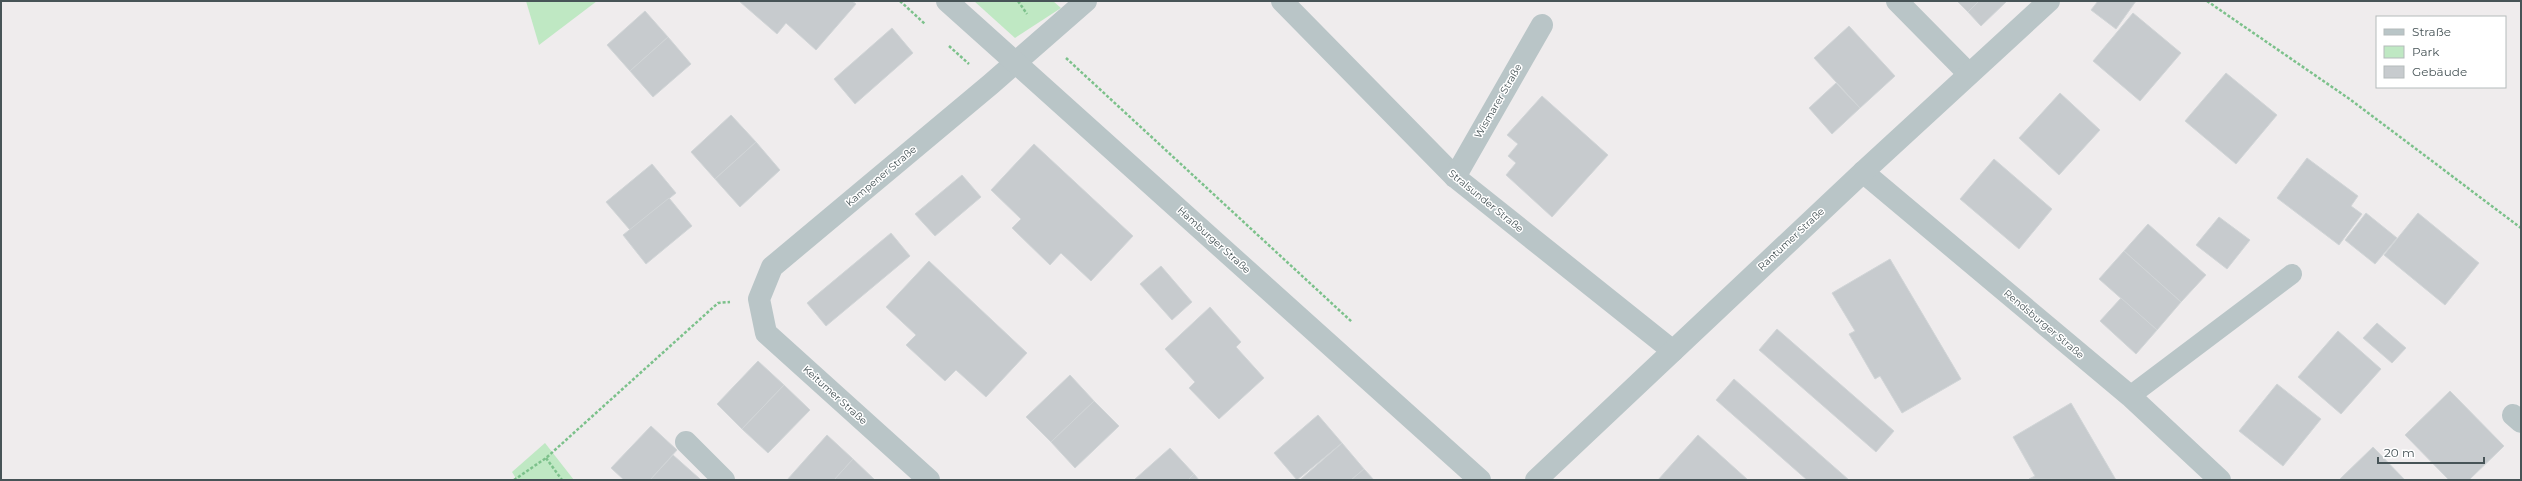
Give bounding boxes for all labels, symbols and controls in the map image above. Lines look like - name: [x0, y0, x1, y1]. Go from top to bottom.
- legend: [2376, 16, 2506, 88]
- text: Straße: [2412, 24, 2451, 39]
- text: Park: [2412, 44, 2440, 59]
- street label: Wismarer Straße: [1471, 61, 1525, 141]
- text: Gebäude: [2412, 64, 2467, 79]
- street label: Kampener Straße: [843, 143, 919, 209]
- street label: Stralsunder Straße: [1446, 167, 1526, 235]
- street label: Hamburger Straße: [1175, 204, 1253, 276]
- street label: Rantumer Straße: [1755, 205, 1827, 273]
- street label: Rendsburger Straße: [2001, 287, 2087, 361]
- street label: Keitumer Straße: [800, 363, 870, 427]
- scale bar: [2378, 439, 2484, 465]
- text: 20 m: [2384, 445, 2415, 460]

